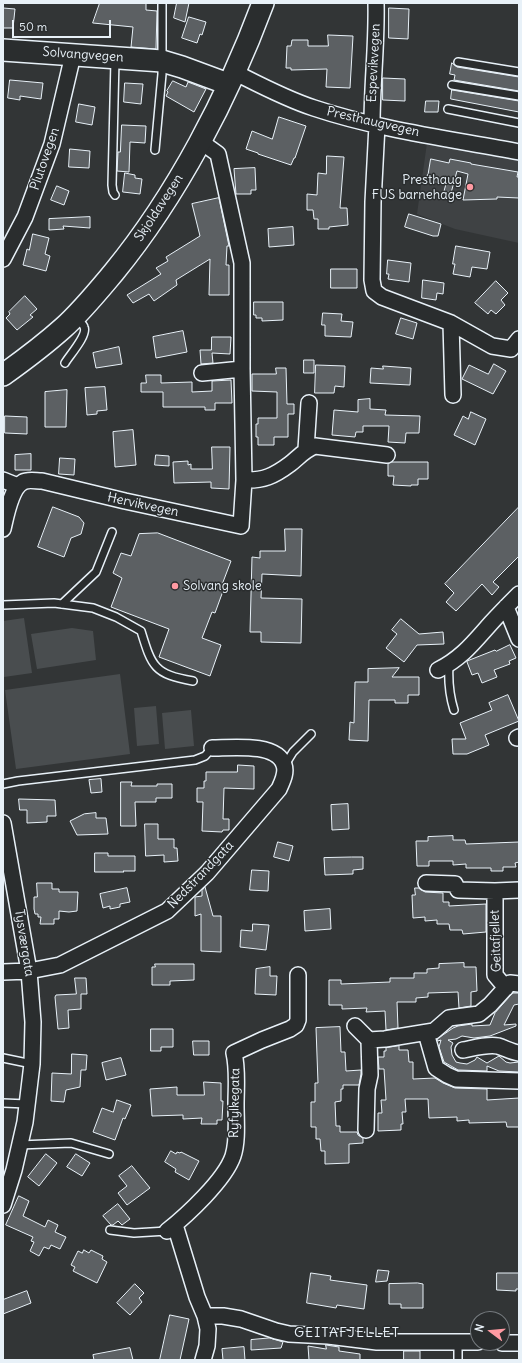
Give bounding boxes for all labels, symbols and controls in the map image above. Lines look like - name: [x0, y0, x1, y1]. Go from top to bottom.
- scale bar: [14, 12, 113, 38]
- text: 50 m: [19, 19, 47, 34]
- street label: Espevikvegen: [364, 23, 384, 103]
- street label: Solvangvegen: [42, 44, 124, 66]
- street label: Presthaugvegen: [325, 104, 421, 140]
- street label: Plutovegen: [27, 126, 63, 192]
- street label: Skjoldavegen: [131, 171, 187, 245]
- place label: Presthaug FUS barnehage: [372, 172, 462, 203]
- marker: Presthaug FUS barnehage: [465, 182, 475, 192]
- street label: Hervikvegen: [106, 490, 180, 520]
- place label: Solvang skole: [183, 578, 262, 594]
- marker: Solvang skole: [170, 581, 180, 591]
- street label: Nedstrandgata: [165, 838, 237, 912]
- street label: Tysværgata: [11, 908, 37, 978]
- street label: Geitafjellet: [487, 910, 505, 972]
- street label: Ryfylkegata: [227, 1068, 243, 1138]
- north arrow: [470, 1311, 510, 1351]
- text: N: [472, 1322, 487, 1334]
- district label: GEITAFJELLET: [294, 1325, 400, 1341]

